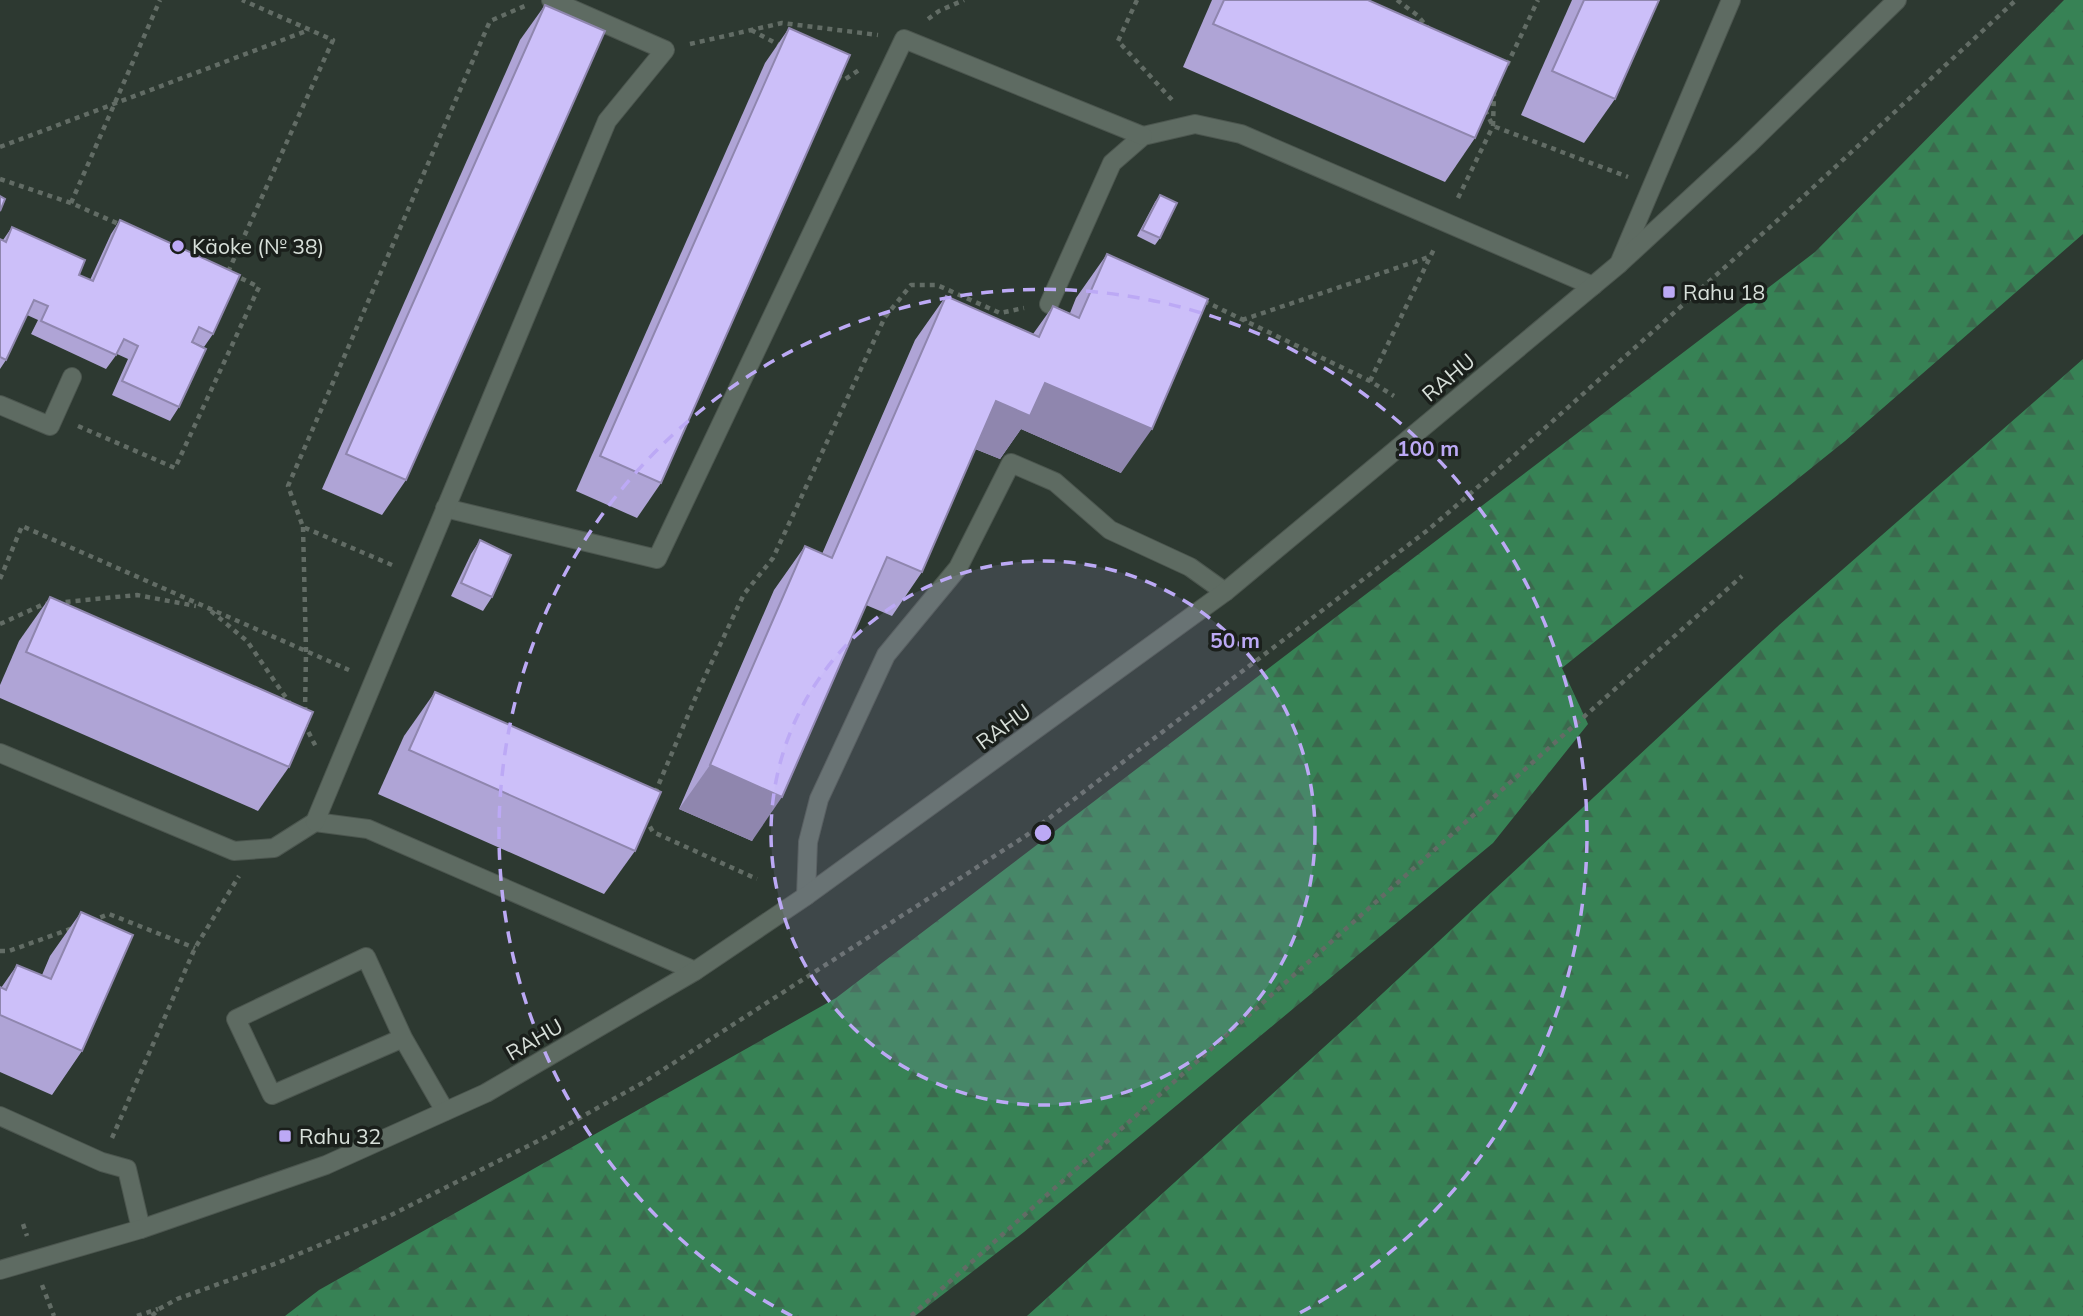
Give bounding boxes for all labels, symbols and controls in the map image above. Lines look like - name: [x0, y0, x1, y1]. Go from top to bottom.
- place label: Käoke (№ 38): [192, 233, 324, 259]
- marker: Käoke (№ 38): [170, 238, 186, 254]
- place label: Rahu 18: [1683, 279, 1765, 305]
- marker: Rahu 18: [1661, 284, 1677, 300]
- street label: RAHU: [1416, 347, 1480, 407]
- text: 100 m: [1397, 435, 1459, 461]
- text: 50 m: [1210, 627, 1260, 653]
- street label: RAHU: [971, 698, 1035, 754]
- centre of rings: [1031, 821, 1055, 845]
- street label: RAHU: [501, 1012, 567, 1066]
- place label: Rahu 32: [299, 1123, 381, 1149]
- marker: Rahu 32: [277, 1128, 293, 1144]

